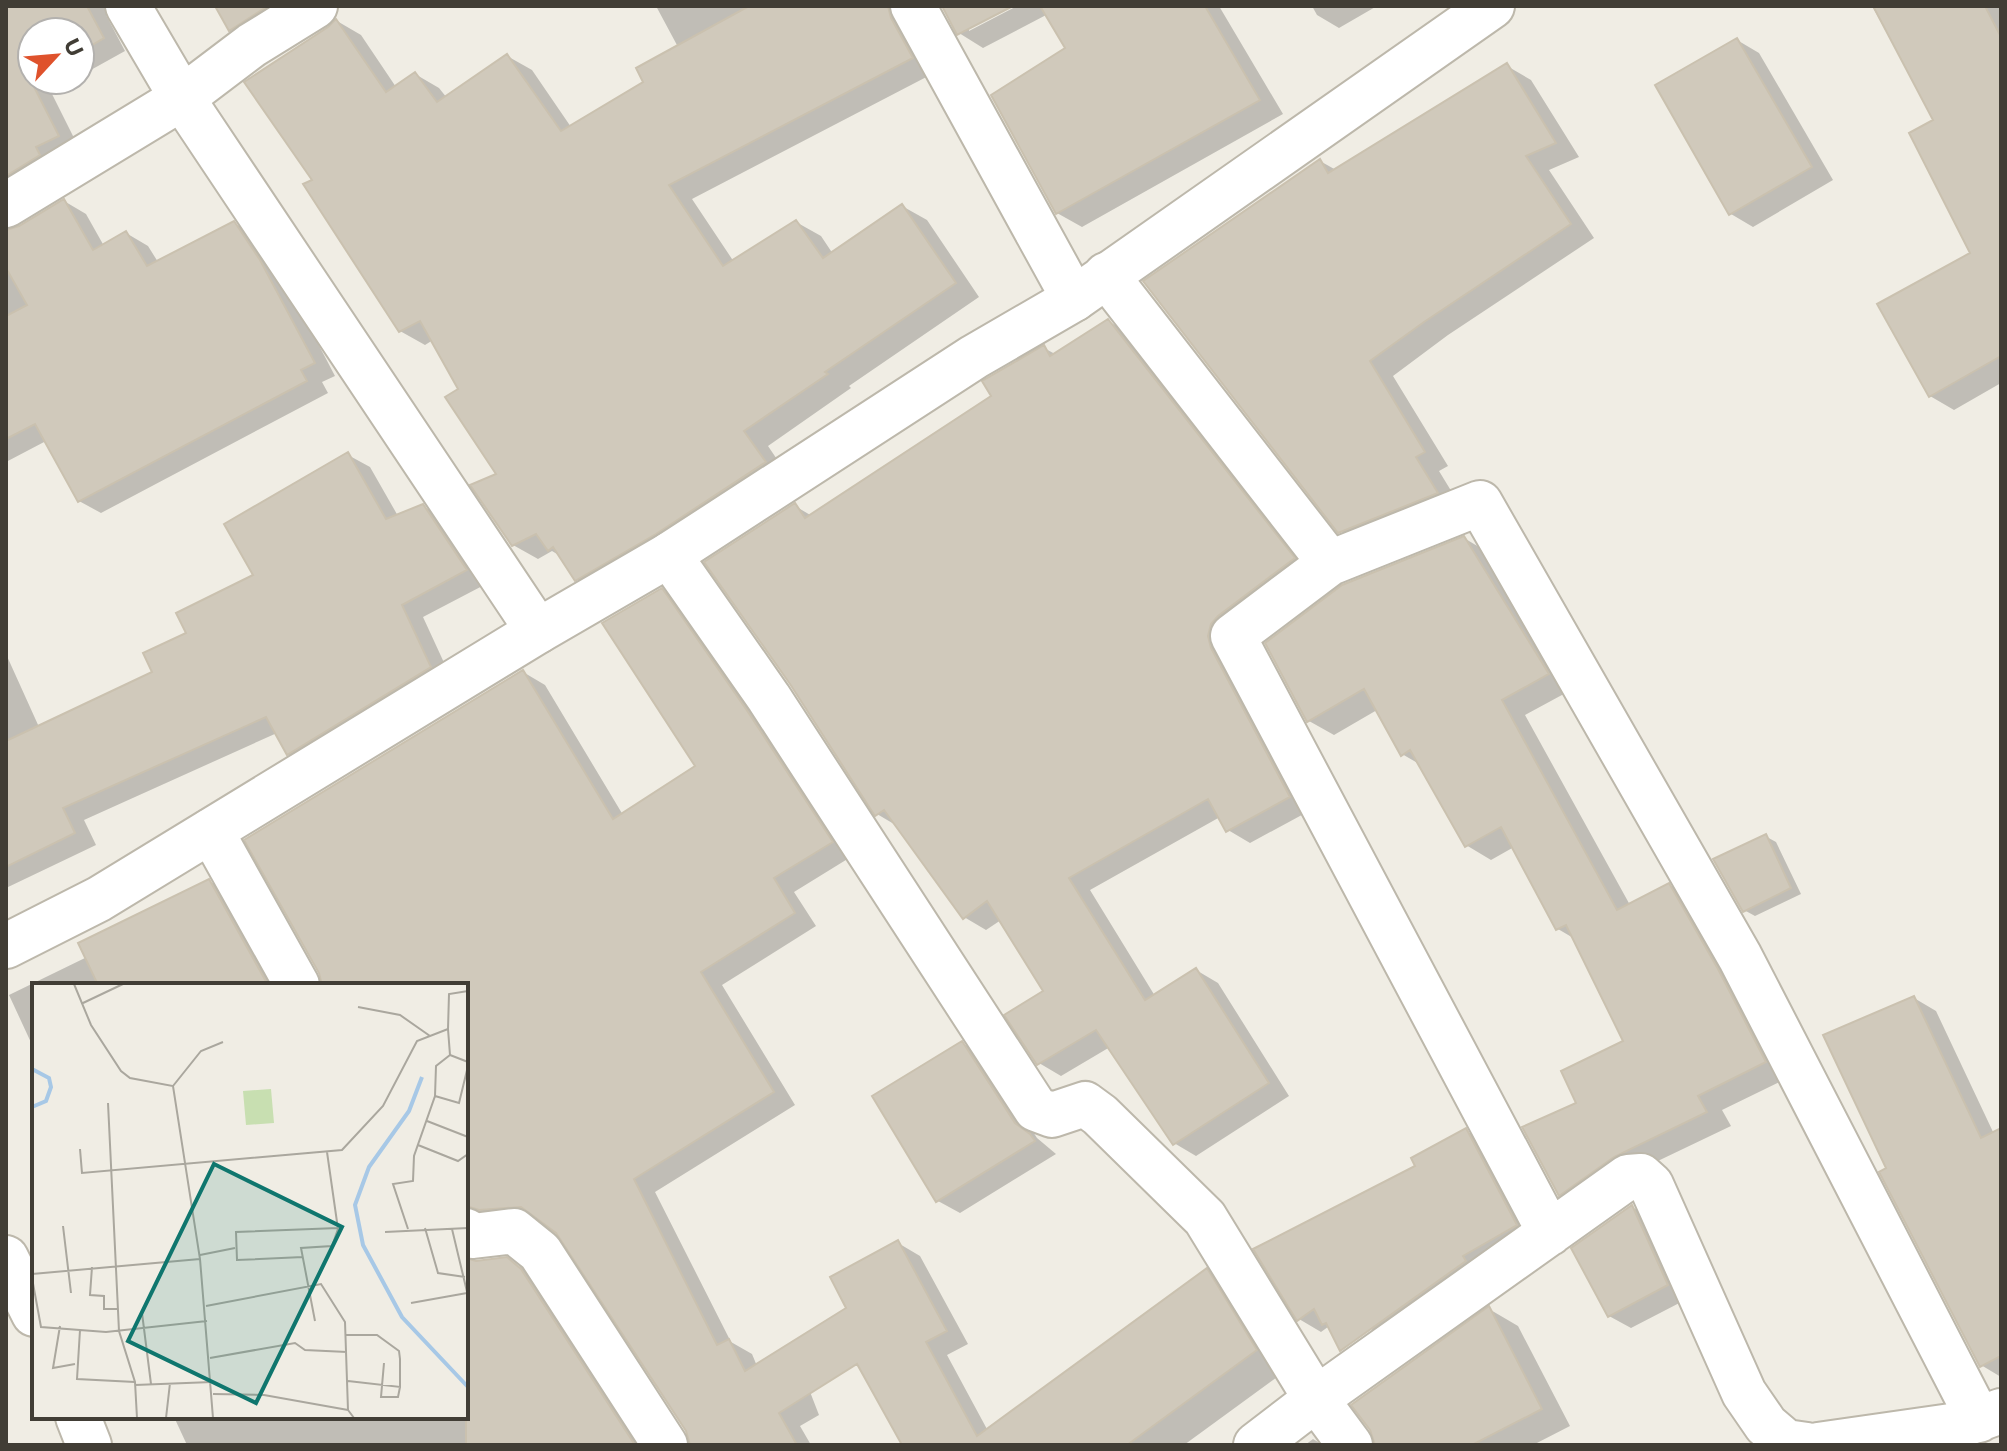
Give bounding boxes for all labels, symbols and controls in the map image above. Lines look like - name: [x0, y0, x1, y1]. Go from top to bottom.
- north arrow: [16, 16, 96, 96]
- text: U: [58, 34, 89, 61]
- inset map: [32, 983, 468, 1419]

